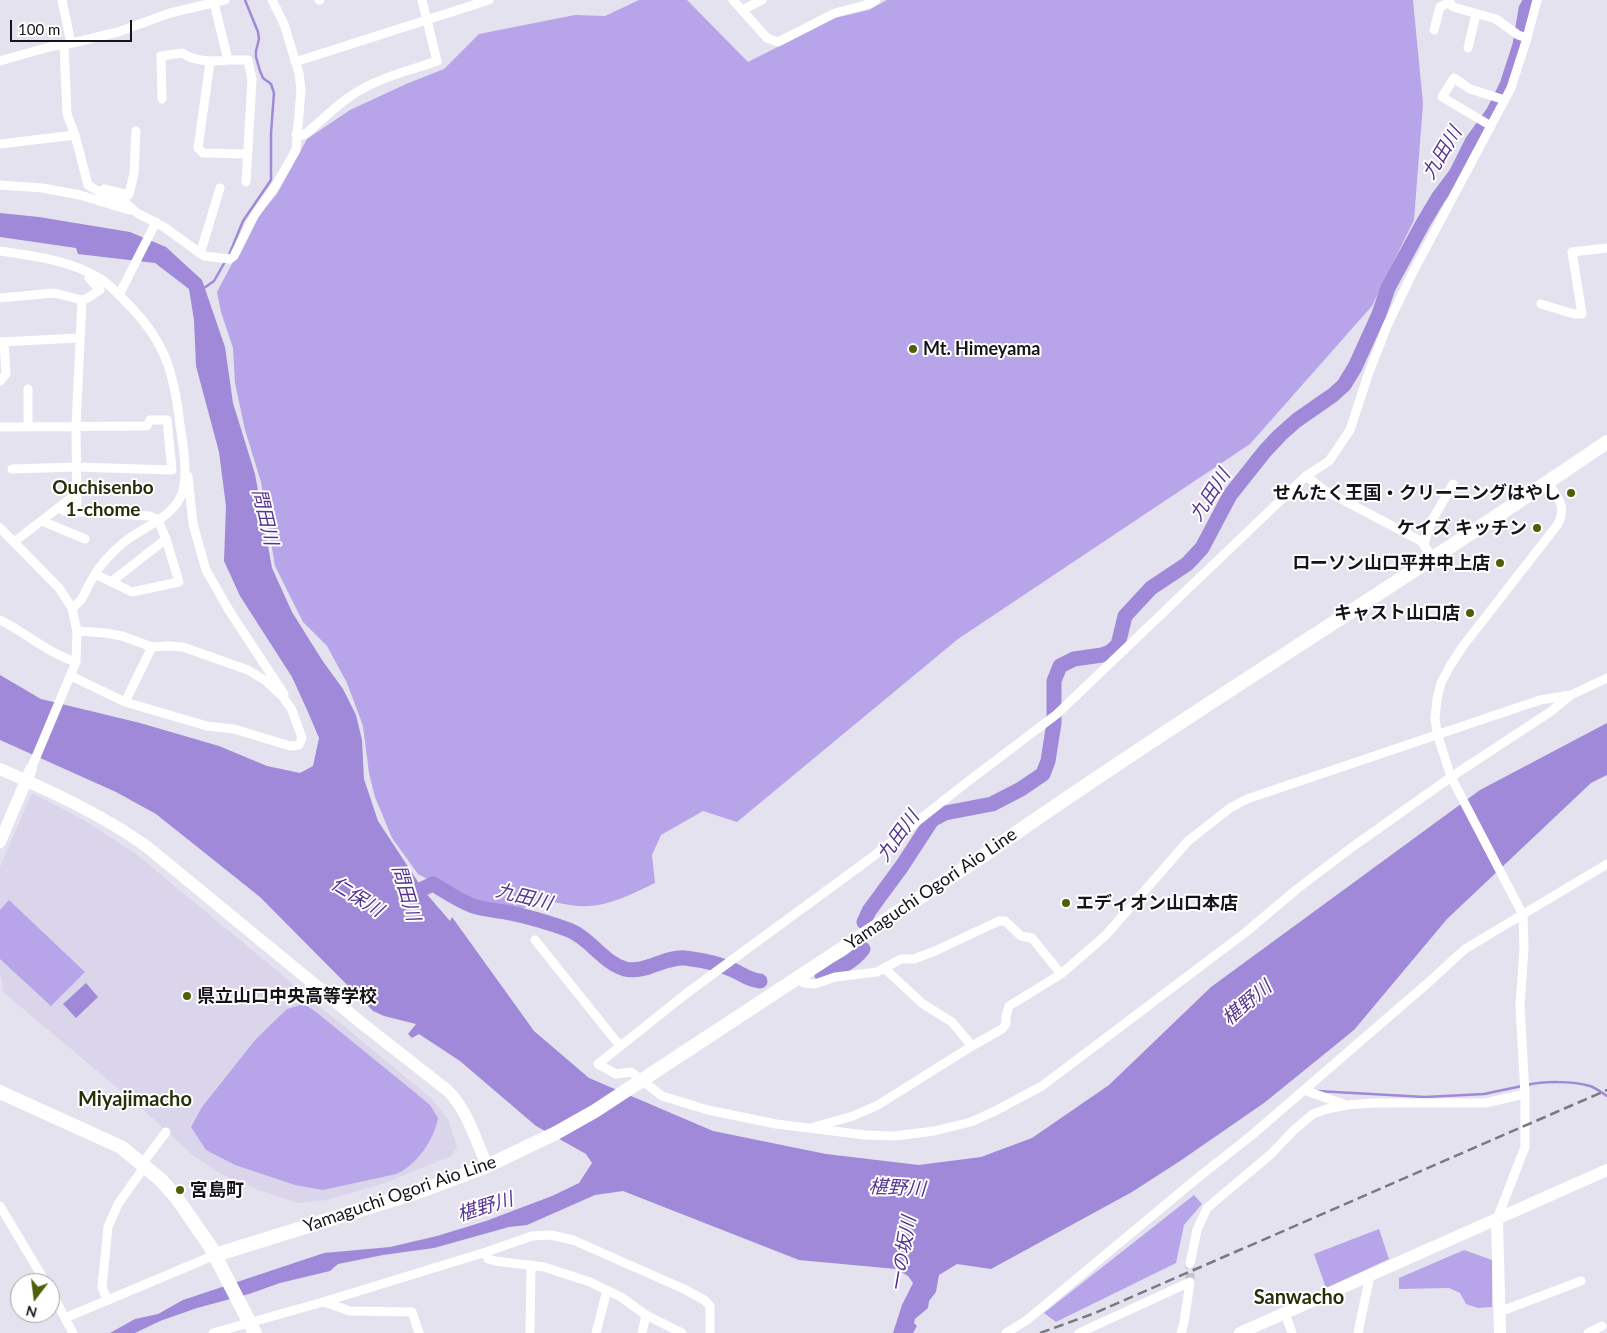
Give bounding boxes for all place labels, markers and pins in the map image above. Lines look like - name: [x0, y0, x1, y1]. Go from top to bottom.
- place label: Mt. Himeyama: [923, 338, 1040, 360]
- marker: Mt. Himeyama: [907, 343, 919, 355]
- place label: せんたく王国・クリーニングはやし: [1273, 482, 1561, 504]
- marker: せんたく王国・クリーニングはやし: [1565, 487, 1577, 499]
- place label: ケイズ キッチン: [1397, 517, 1527, 539]
- marker: ケイズ キッチン: [1531, 522, 1543, 534]
- place label: ローソン山口平井中上店: [1292, 552, 1490, 574]
- marker: ローソン山口平井中上店: [1494, 557, 1506, 569]
- place label: キャスト山口店: [1334, 602, 1460, 624]
- marker: キャスト山口店: [1464, 607, 1476, 619]
- place label: エディオン山口本店: [1076, 892, 1238, 914]
- marker: エディオン山口本店: [1060, 897, 1072, 909]
- place label: 県立山口中央高等学校: [197, 985, 377, 1007]
- marker: 県立山口中央高等学校: [181, 990, 193, 1002]
- place label: 宮島町: [190, 1179, 244, 1201]
- marker: 宮島町: [174, 1184, 186, 1196]

